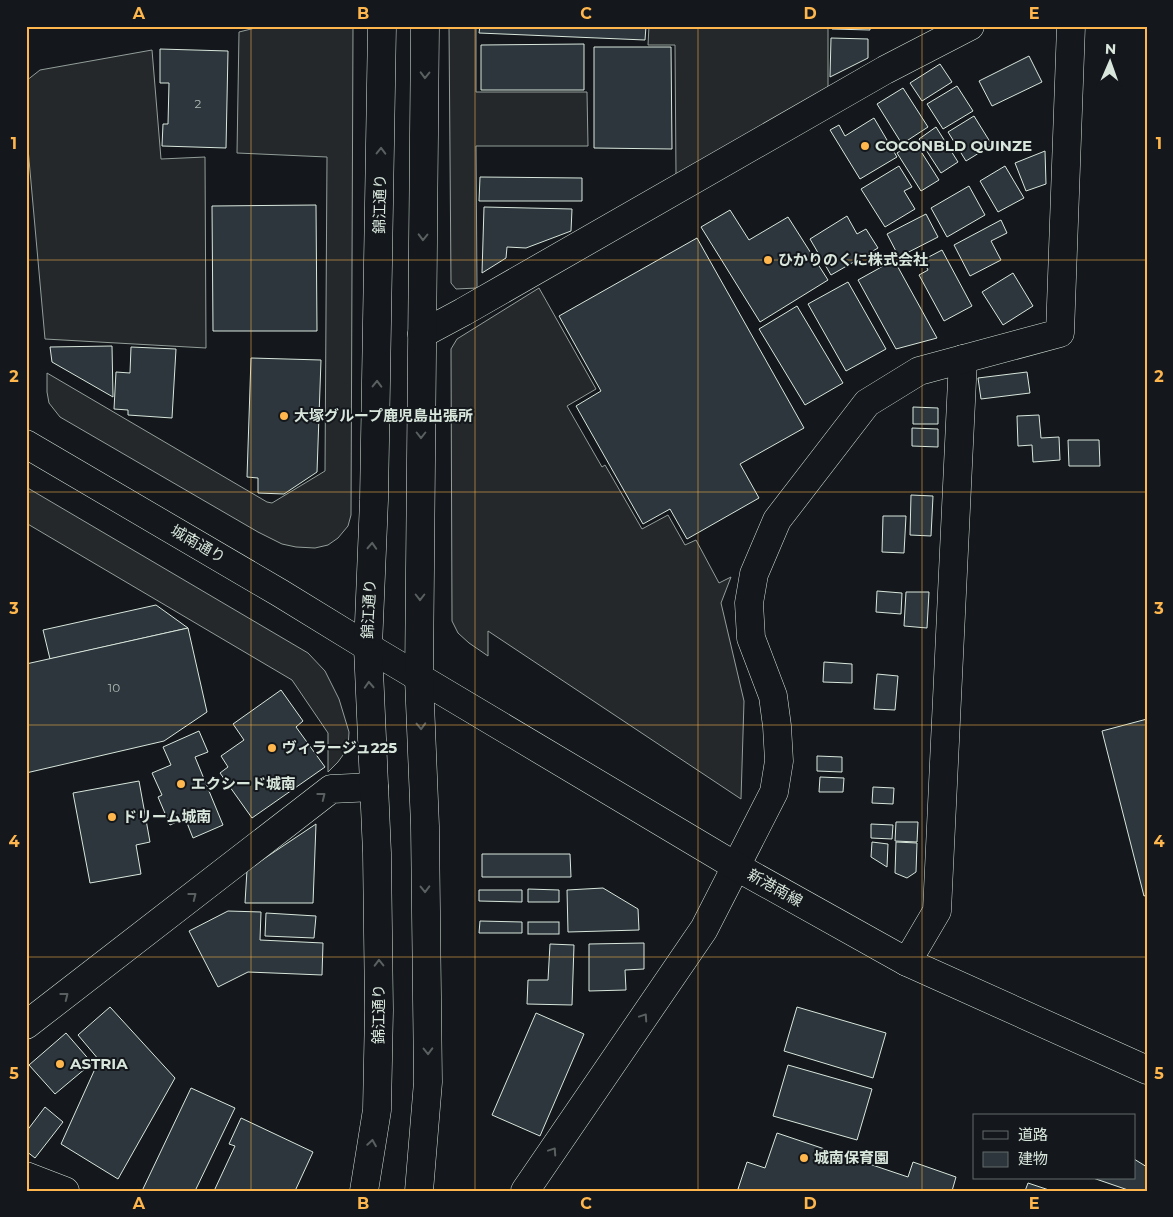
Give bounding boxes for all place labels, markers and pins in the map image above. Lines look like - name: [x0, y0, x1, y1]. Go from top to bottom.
- place label: COCONBLD QUINZE: [875, 136, 1032, 155]
- marker: COCONBLD QUINZE: [859, 140, 871, 152]
- place label: ひかりのくに株式会社: [778, 250, 928, 269]
- marker: ひかりのくに株式会社: [762, 254, 774, 266]
- place label: 大塚グループ鹿児島出張所: [294, 406, 473, 425]
- marker: 大塚グループ鹿児島出張所: [278, 410, 290, 422]
- place label: ヴィラージュ225: [282, 738, 397, 757]
- marker: ヴィラージュ225: [266, 742, 278, 754]
- place label: エクシード城南: [191, 774, 296, 793]
- marker: エクシード城南: [175, 778, 187, 790]
- place label: ドリーム城南: [122, 807, 212, 826]
- marker: ドリーム城南: [106, 811, 118, 823]
- place label: ASTRIA: [69, 1054, 128, 1073]
- marker: ASTRIA: [54, 1058, 66, 1070]
- place label: 城南保育園: [814, 1148, 889, 1167]
- marker: 城南保育園: [798, 1152, 810, 1164]

